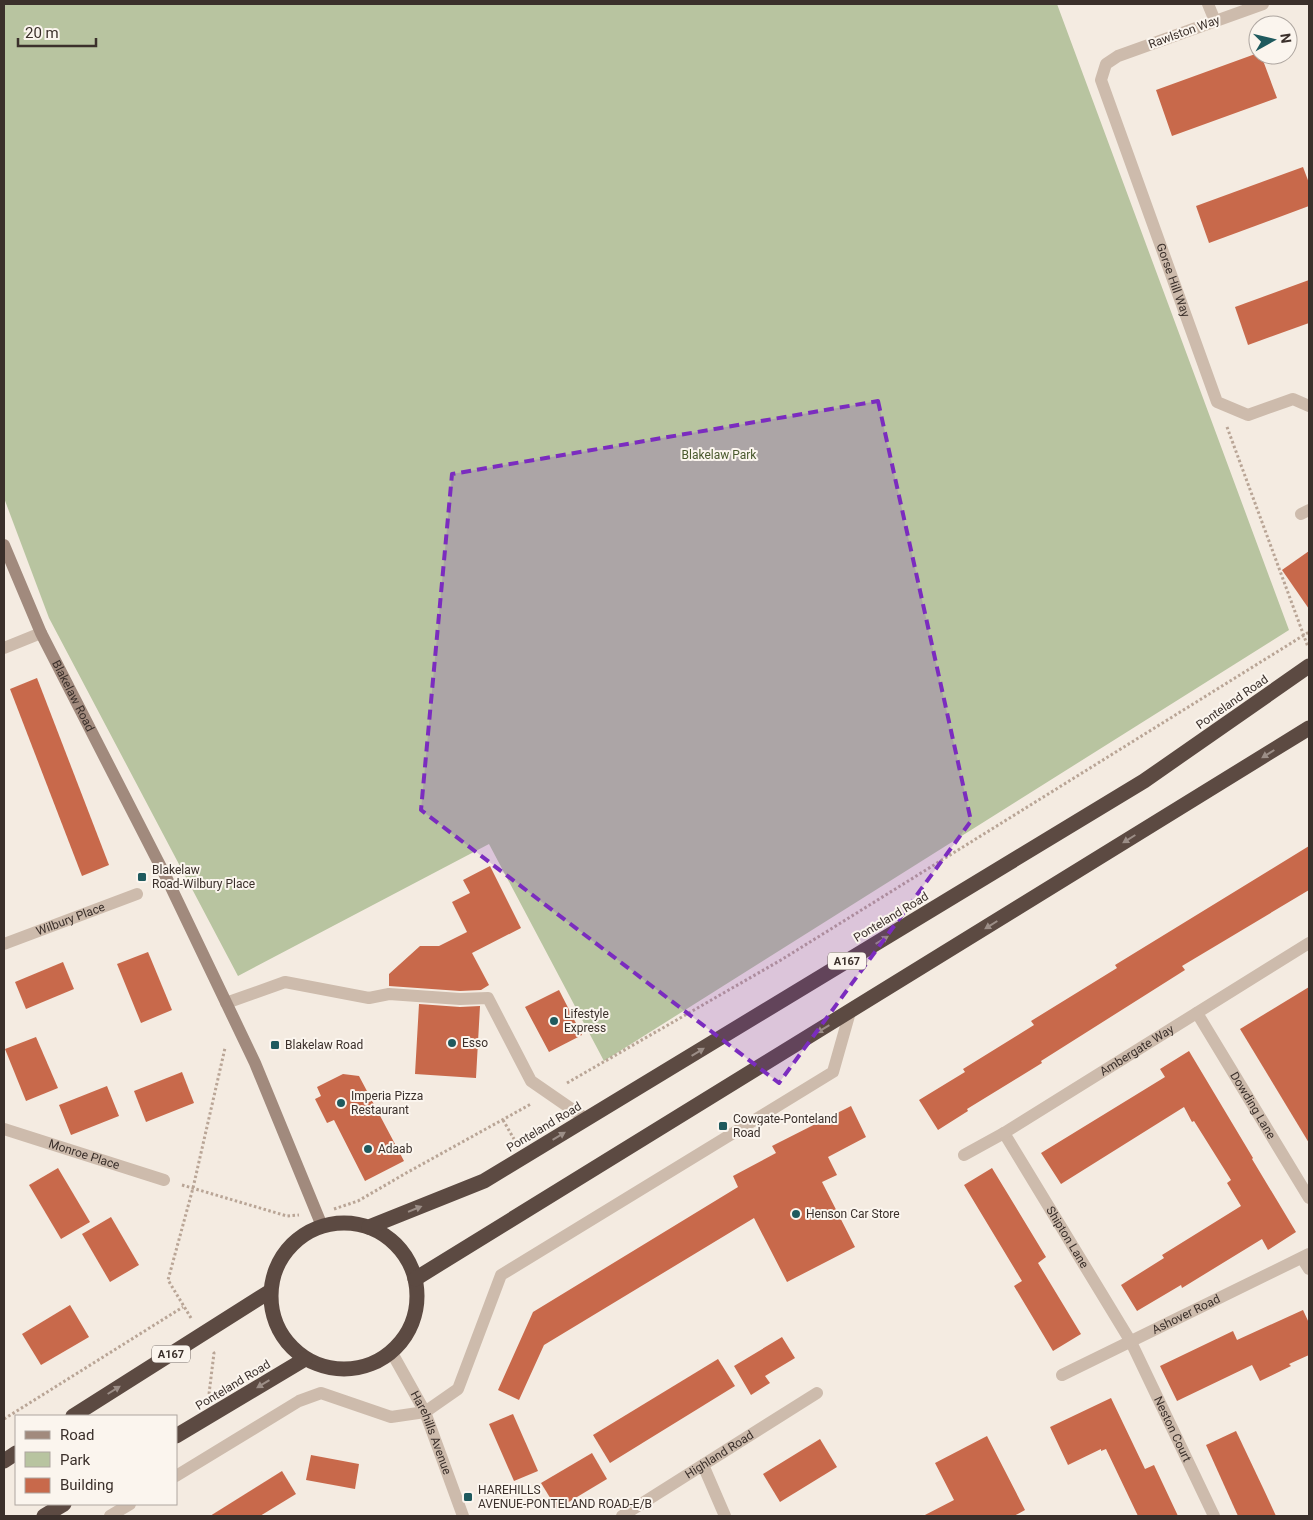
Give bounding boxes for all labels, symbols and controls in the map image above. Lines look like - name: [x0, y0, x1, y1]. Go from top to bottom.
- street label: Rawlston Way: [1146, 13, 1222, 51]
- scale bar: [18, 15, 95, 47]
- north arrow: [1248, 15, 1298, 65]
- text: 20 m: [25, 24, 59, 42]
- text: N: [1277, 32, 1294, 44]
- street label: Gorse Hill Way: [1153, 241, 1193, 319]
- park label: Blakelaw Park: [682, 448, 757, 462]
- street label: Blakelaw Road: [49, 658, 97, 734]
- street label: Ponteland Road: [1193, 672, 1271, 732]
- one-way arrow: [1261, 749, 1274, 758]
- one-way arrow: [1123, 834, 1136, 844]
- place label: Blakelaw Road-Wilbury Place: [152, 863, 255, 891]
- marker: Blakelaw Road-Wilbury Place: [136, 871, 148, 883]
- street label: Ponteland Road: [851, 889, 931, 945]
- street label: Wilbury Place: [34, 900, 107, 938]
- one-way arrow: [985, 920, 998, 929]
- one-way arrow: [875, 936, 888, 945]
- road number: A167: [828, 952, 866, 969]
- place label: Lifestyle Express: [564, 1007, 609, 1035]
- marker: Lifestyle Express: [548, 1015, 560, 1027]
- street label: Ambergate Way: [1097, 1022, 1177, 1079]
- one-way arrow: [817, 1024, 830, 1033]
- place label: Esso: [462, 1036, 488, 1050]
- marker: Esso: [446, 1037, 458, 1049]
- place label: Blakelaw Road: [285, 1038, 363, 1052]
- marker: Blakelaw Road: [269, 1039, 281, 1051]
- one-way arrow: [692, 1047, 705, 1056]
- street label: Dowding Lane: [1227, 1069, 1279, 1141]
- place label: Imperia Pizza Restaurant: [351, 1089, 423, 1117]
- marker: Imperia Pizza Restaurant: [335, 1097, 347, 1109]
- street label: Ponteland Road: [504, 1099, 584, 1155]
- place label: Cowgate-Ponteland Road: [733, 1112, 838, 1140]
- marker: Cowgate-Ponteland Road: [717, 1120, 729, 1132]
- one-way arrow: [553, 1131, 566, 1140]
- street label: Monroe Place: [47, 1137, 121, 1172]
- place label: Adaab: [378, 1142, 413, 1156]
- marker: Adaab: [362, 1143, 374, 1155]
- street label: Shipton Lane: [1043, 1204, 1091, 1271]
- one-way arrow: [408, 1205, 423, 1213]
- place label: Henson Car Store: [806, 1207, 900, 1221]
- marker: Henson Car Store: [790, 1208, 802, 1220]
- street label: Ashover Road: [1150, 1292, 1222, 1337]
- road number: A167: [152, 1346, 190, 1362]
- street label: Ponteland Road: [193, 1357, 273, 1413]
- one-way arrow: [257, 1379, 270, 1388]
- one-way arrow: [108, 1386, 121, 1395]
- street label: Harehills Avenue: [408, 1388, 454, 1476]
- street label: Neston Court: [1151, 1394, 1194, 1464]
- legend: [15, 1415, 178, 1505]
- text: Road: [60, 1426, 94, 1444]
- street label: Highland Road: [682, 1428, 756, 1481]
- text: Park: [60, 1451, 91, 1469]
- text: Building: [60, 1476, 114, 1494]
- place label: HAREHILLS AVENUE-PONTELAND ROAD-E/B: [478, 1483, 652, 1511]
- marker: HAREHILLS AVENUE-PONTELAND ROAD-E/B: [462, 1491, 474, 1503]

